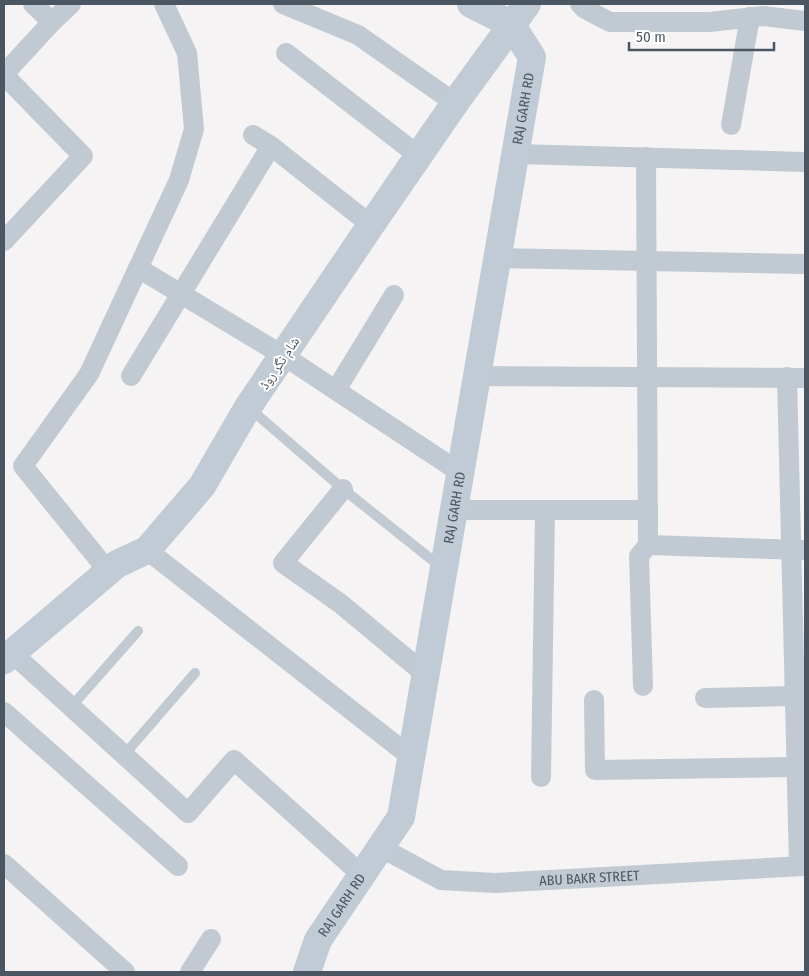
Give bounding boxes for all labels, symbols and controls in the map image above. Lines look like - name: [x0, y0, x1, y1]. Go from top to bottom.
- scale bar: [629, 20, 774, 52]
- text: 50 m: [636, 28, 666, 46]
- street label: RAJ GARH RD: [509, 71, 538, 146]
- street label: شام نگر روڈ: [256, 334, 304, 393]
- street label: RAJ GARH RD: [440, 471, 469, 545]
- street label: ABU BAKR STREET: [539, 867, 641, 890]
- street label: RAJ GARH RD: [315, 870, 369, 940]

